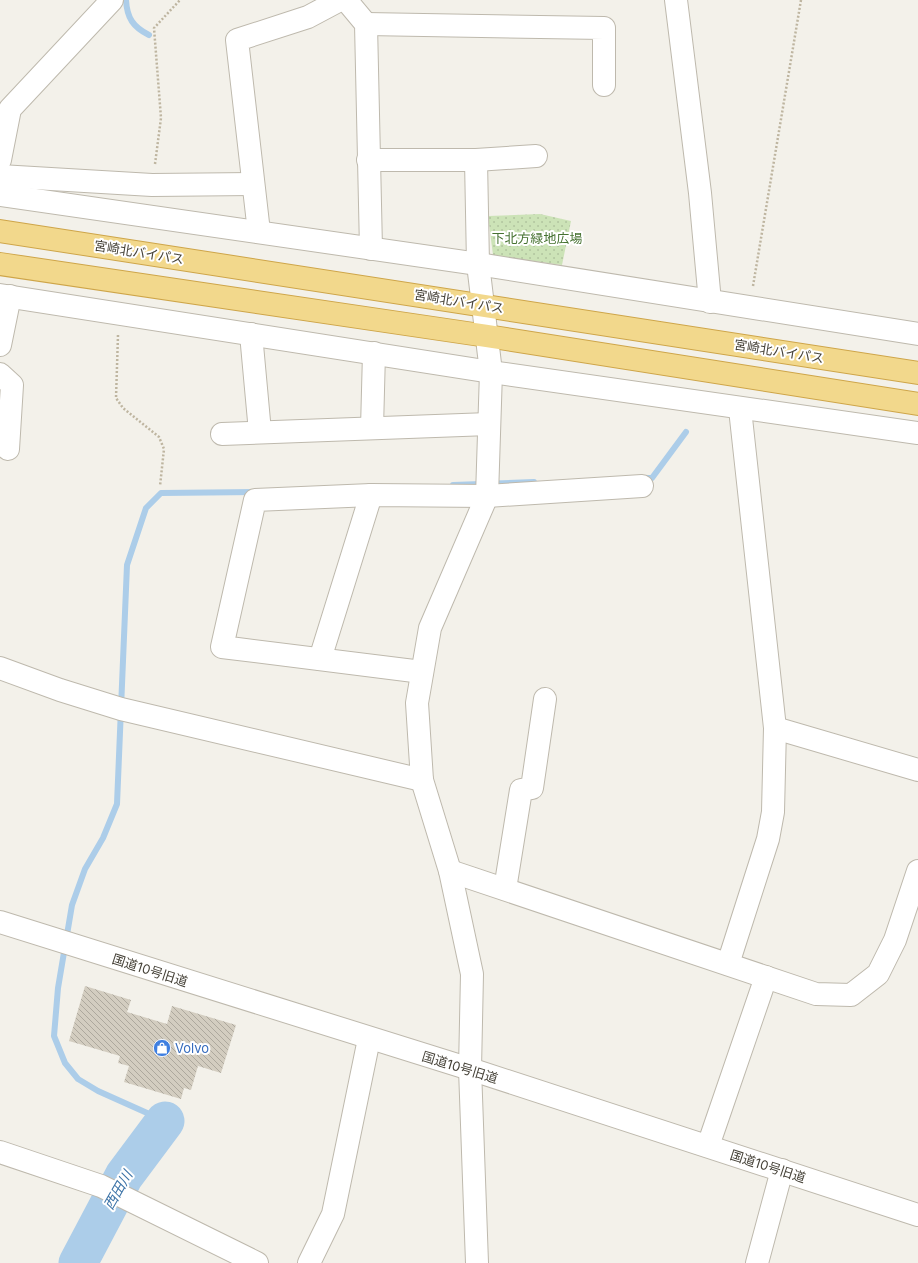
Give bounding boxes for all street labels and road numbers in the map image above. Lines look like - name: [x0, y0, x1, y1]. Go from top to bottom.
- street label: 宮崎北バイパス: [93, 237, 185, 267]
- street label: 宮崎北バイパス: [413, 286, 505, 316]
- street label: 宮崎北バイパス: [733, 336, 825, 366]
- street label: 国道10号旧道: [110, 950, 190, 990]
- street label: 国道10号旧道: [420, 1048, 500, 1086]
- street label: 国道10号旧道: [728, 1146, 808, 1186]

